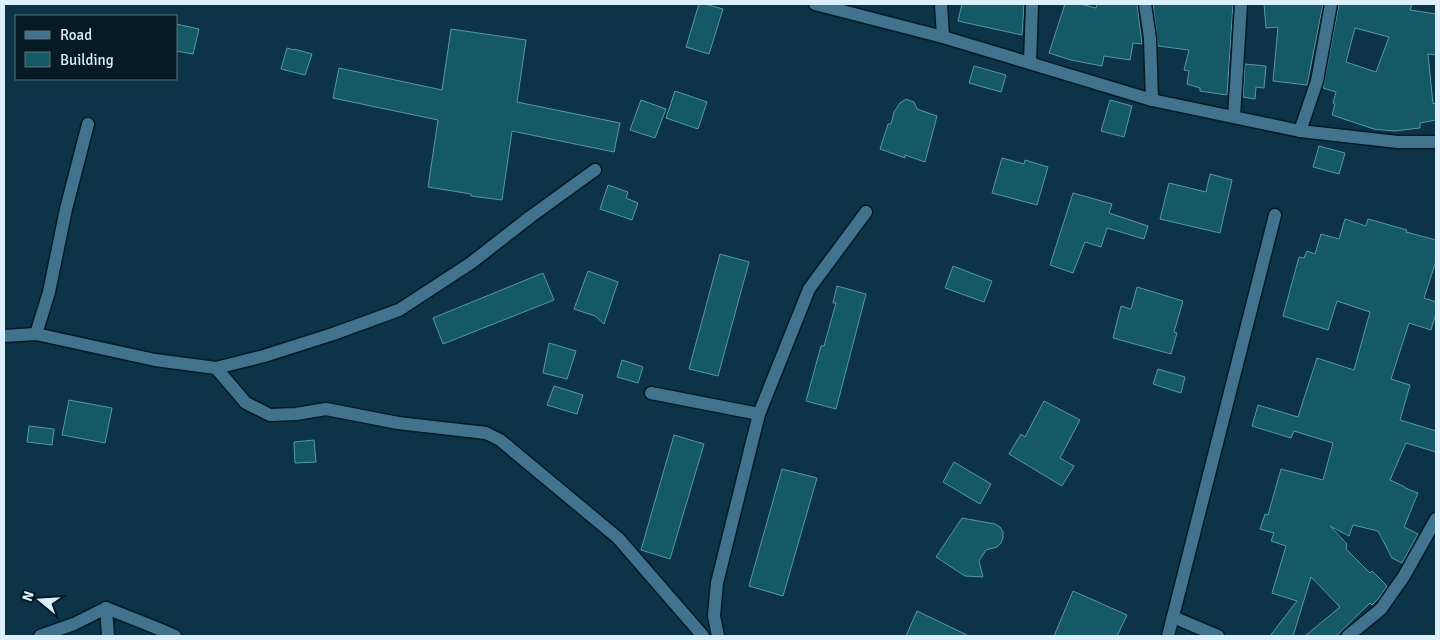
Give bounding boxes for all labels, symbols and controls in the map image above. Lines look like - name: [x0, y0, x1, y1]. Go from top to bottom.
- legend: [15, 15, 178, 80]
- text: Road: [60, 26, 92, 44]
- text: Building: [60, 51, 114, 69]
- north arrow: [15, 575, 65, 625]
- text: N: [19, 589, 38, 603]

